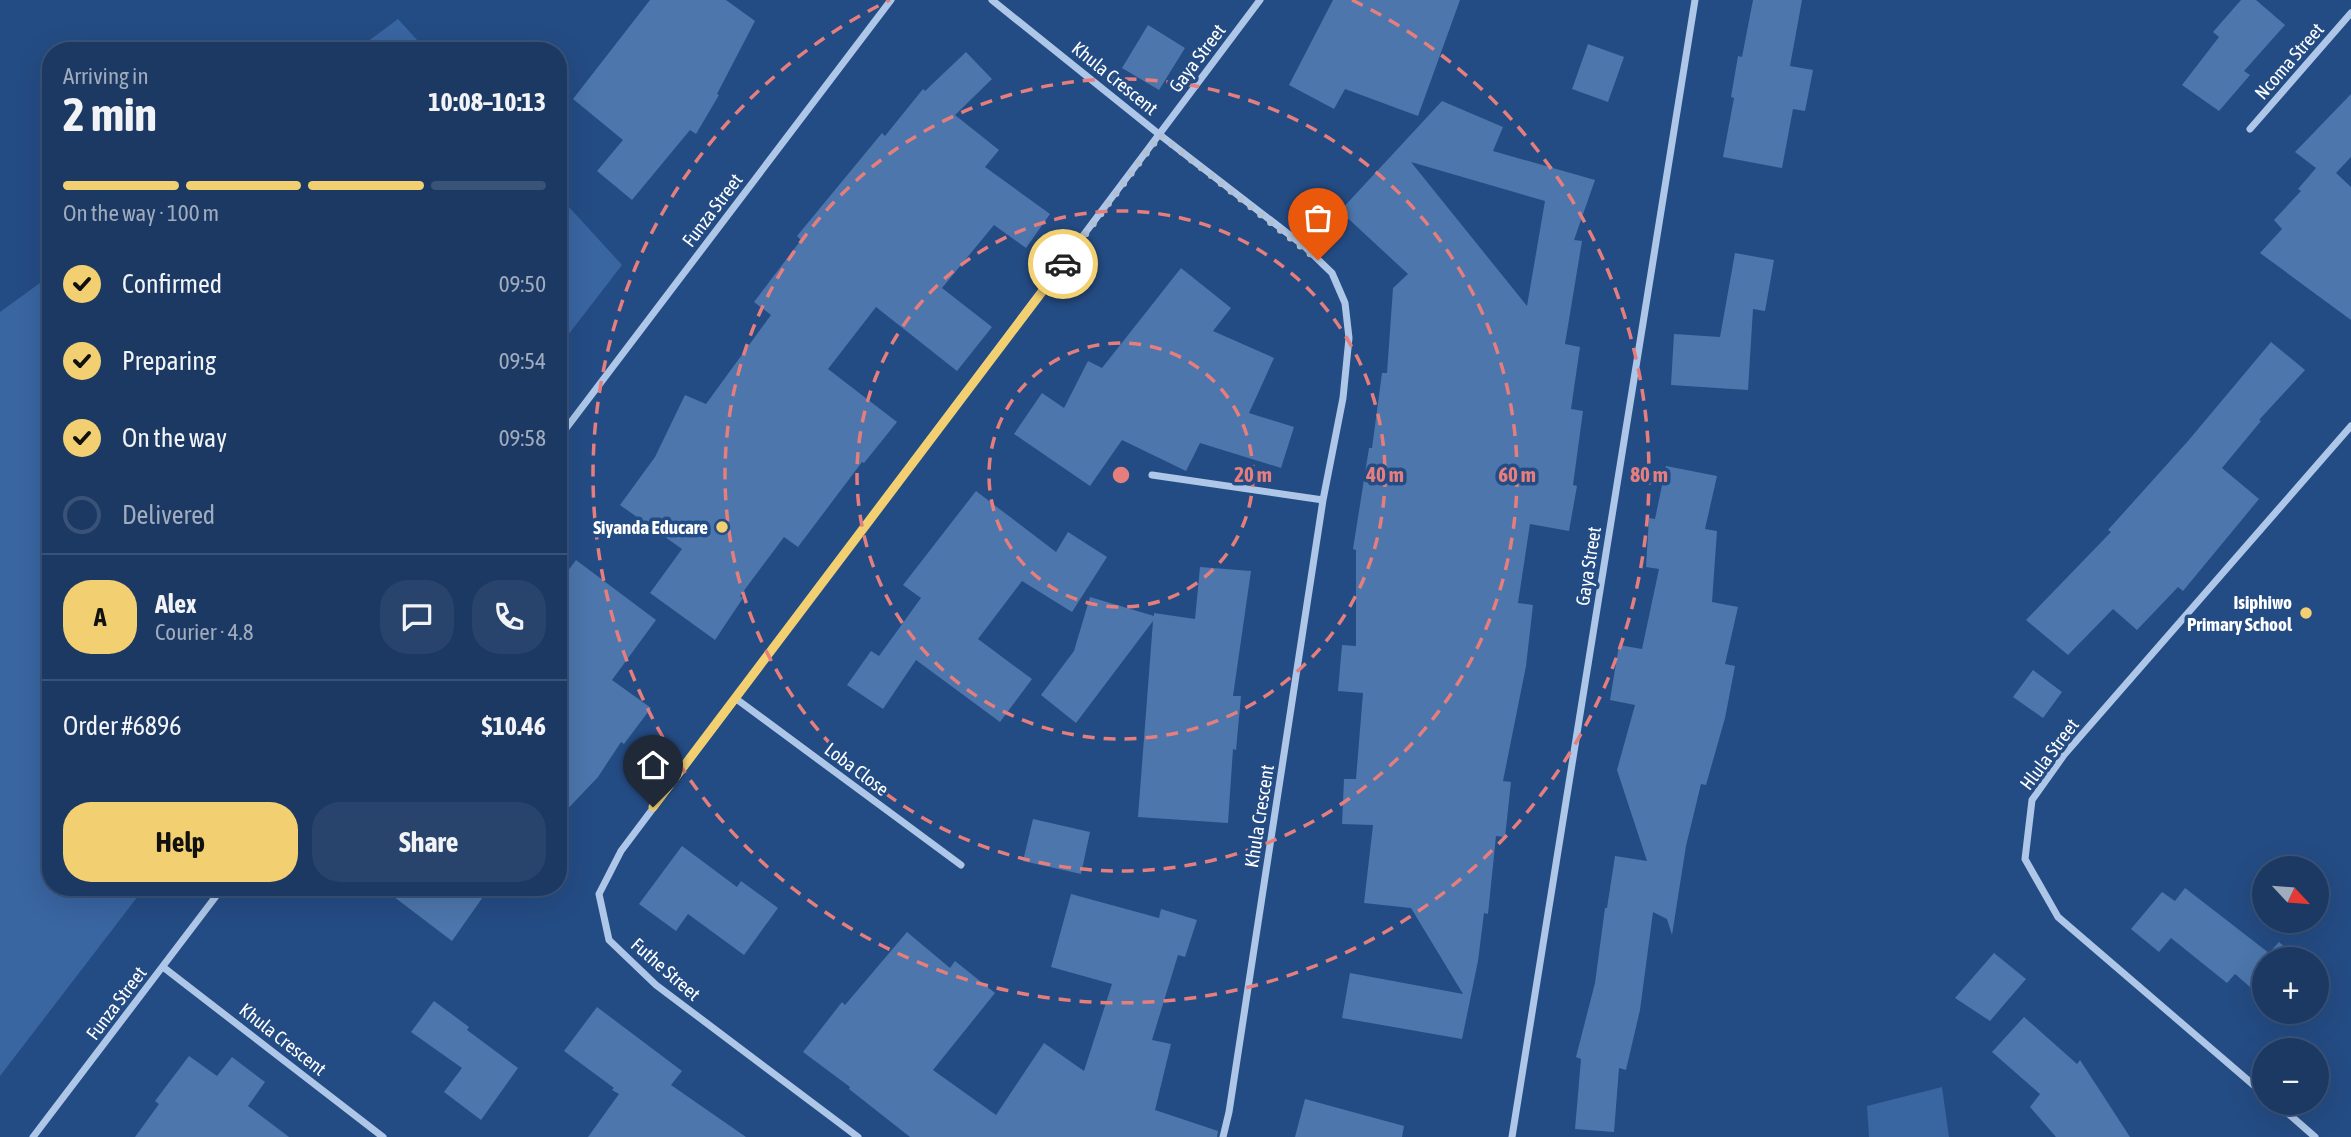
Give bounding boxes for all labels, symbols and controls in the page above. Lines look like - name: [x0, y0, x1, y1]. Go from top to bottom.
- street label: Ncoma Street: [2250, 18, 2328, 104]
- street label: Gaya Street: [1164, 20, 1230, 96]
- street label: Khula Crescent: [1068, 37, 1162, 119]
- text: Arriving in: [63, 63, 149, 89]
- text: 10:08–10:13: [428, 87, 546, 117]
- text: 2 min: [63, 88, 157, 141]
- street label: Funza Street: [677, 169, 747, 251]
- pin: [1288, 188, 1348, 260]
- icon: bag: [1299, 199, 1337, 237]
- text: On the way · 100 m: [63, 200, 219, 226]
- courier: [1028, 229, 1098, 299]
- icon: car: [1044, 245, 1082, 283]
- icon: check: [63, 265, 101, 303]
- text: Confirmed: [122, 269, 222, 299]
- text: 09:50: [499, 271, 546, 297]
- icon: check: [63, 342, 101, 380]
- text: Preparing: [122, 346, 216, 376]
- text: 09:54: [499, 348, 546, 374]
- icon: check: [63, 419, 101, 457]
- text: On the way: [122, 423, 227, 453]
- text: 09:58: [499, 425, 546, 451]
- text: 20 m: [1234, 462, 1272, 486]
- text: 40 m: [1365, 462, 1404, 486]
- text: 60 m: [1498, 462, 1536, 486]
- text: 80 m: [1630, 462, 1668, 486]
- centre of rings: [1109, 463, 1133, 487]
- text: Delivered: [122, 500, 215, 530]
- place label: Siyanda Educare: [593, 516, 708, 538]
- marker: Siyanda Educare: [714, 519, 730, 535]
- street label: Gaya Street: [1571, 525, 1605, 607]
- button: chat: [380, 580, 454, 654]
- button: phone: [472, 580, 546, 654]
- text: Alex: [155, 589, 196, 619]
- place label: Isiphiwo Primary School: [2187, 591, 2293, 635]
- text: A: [94, 602, 106, 632]
- marker: Isiphiwo Primary School: [2298, 605, 2314, 621]
- text: Courier · 4.8: [155, 619, 254, 645]
- text: Order #6896: [63, 711, 182, 741]
- text: $10.46: [482, 711, 546, 741]
- street label: Hlula Street: [2015, 714, 2083, 794]
- pin: [623, 735, 683, 807]
- street label: Loba Close: [821, 738, 893, 800]
- icon: home: [634, 746, 672, 784]
- street label: Khula Crescent: [1240, 763, 1278, 869]
- button: Help: [63, 802, 298, 882]
- button: Share: [312, 802, 546, 882]
- north arrow: [2252, 856, 2329, 933]
- map controls: [2252, 856, 2329, 1115]
- street label: Futhe Street: [627, 933, 705, 1005]
- button: +: [2252, 947, 2329, 1024]
- street label: Funza Street: [81, 962, 151, 1044]
- street label: Khula Crescent: [235, 998, 331, 1080]
- button: −: [2252, 1038, 2329, 1115]

